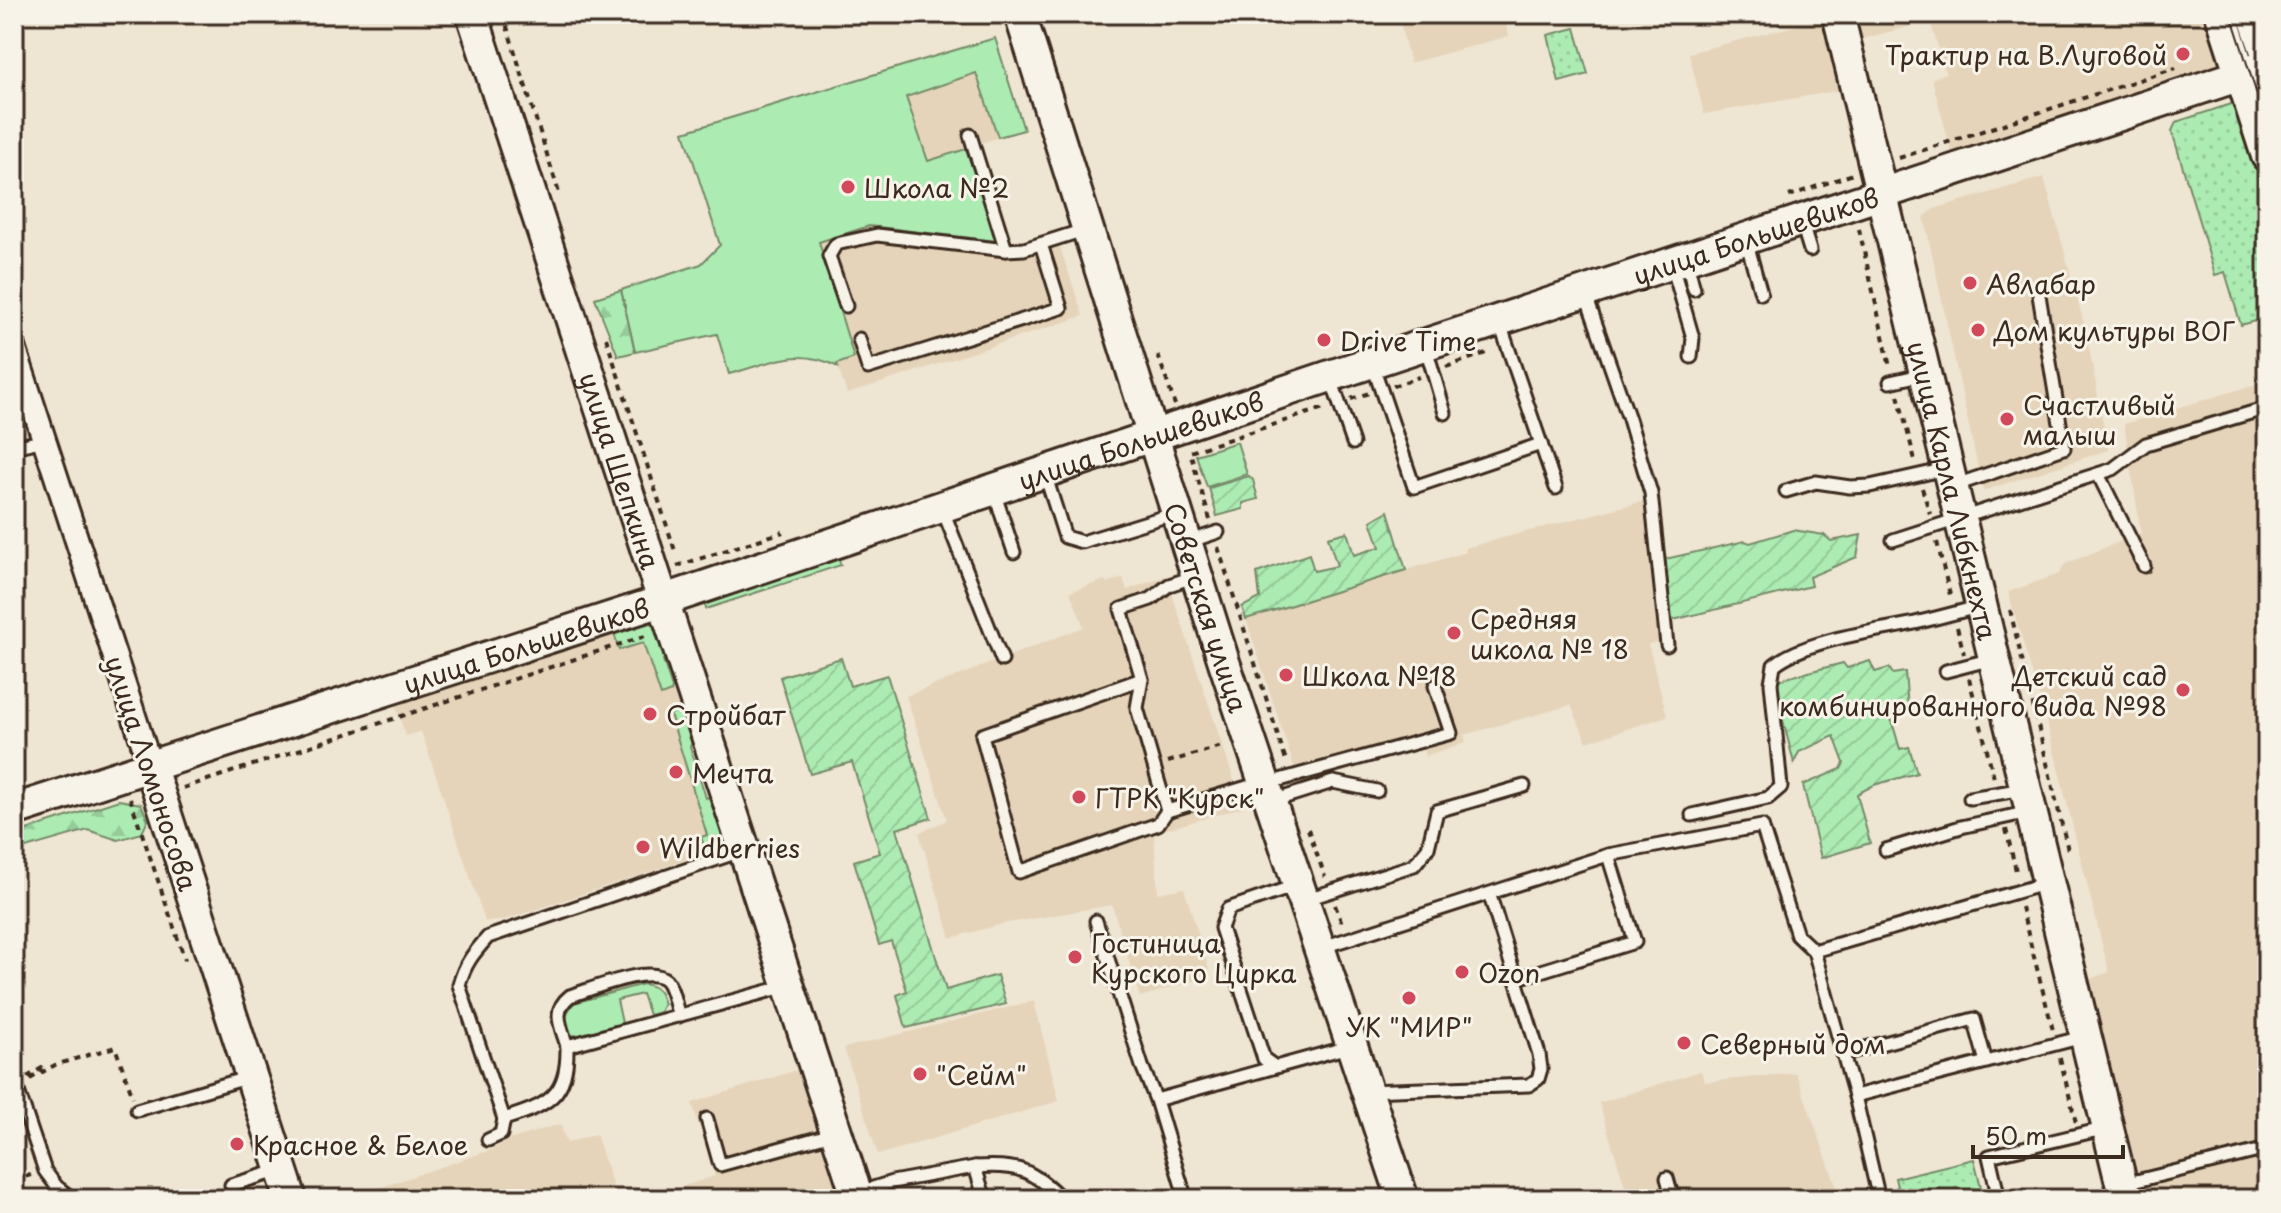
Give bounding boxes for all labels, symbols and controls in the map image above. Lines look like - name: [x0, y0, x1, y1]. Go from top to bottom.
- place label: Трактир на В.Луговой: [1885, 35, 2167, 74]
- marker: Трактир на В.Луговой: [2174, 45, 2192, 63]
- place label: Школа №2: [864, 168, 1009, 207]
- street label: улица Большевиков: [1628, 177, 1884, 294]
- marker: Школа №2: [839, 178, 857, 196]
- place label: Авлабар: [1986, 264, 2096, 303]
- marker: Авлабар: [1961, 274, 1979, 292]
- place label: Дом культуры ВОГ: [1993, 311, 2236, 350]
- place label: Drive Time: [1340, 321, 1476, 360]
- marker: Дом культуры ВОГ: [1969, 321, 1987, 339]
- marker: Drive Time: [1315, 331, 1333, 349]
- street label: улица Карла Либкнехта: [1898, 337, 2009, 644]
- street label: улица Щепкина: [570, 367, 671, 575]
- street label: улица Большевиков: [1013, 380, 1269, 499]
- place label: Счастливый малыш: [2023, 385, 2176, 454]
- marker: Счастливый малыш: [1998, 410, 2016, 428]
- street label: Советская улица: [1155, 497, 1259, 718]
- street label: улица Большевиков: [398, 587, 654, 703]
- place label: Средняя школа № 18: [1470, 599, 1629, 668]
- marker: Средняя школа № 18: [1445, 624, 1463, 642]
- street label: улица Ломоносова: [96, 650, 209, 896]
- place label: Школа №18: [1302, 656, 1457, 695]
- place label: Детский сад комбинированного вида №98: [1779, 656, 2167, 725]
- marker: Школа №18: [1277, 666, 1295, 684]
- marker: Детский сад комбинированного вида №98: [2174, 681, 2192, 699]
- place label: Стройбат: [666, 695, 786, 734]
- marker: Стройбат: [641, 705, 659, 723]
- place label: Мечта: [692, 753, 774, 792]
- marker: Мечта: [667, 763, 685, 781]
- place label: ГТРК "Курск": [1095, 778, 1264, 817]
- marker: ГТРК "Курск": [1070, 788, 1088, 806]
- place label: Wildberries: [659, 828, 800, 867]
- marker: Wildberries: [634, 838, 652, 856]
- place label: Гостиница Курского Цирка: [1091, 923, 1297, 992]
- marker: Гостиница Курского Цирка: [1066, 948, 1084, 966]
- place label: Ozon: [1478, 953, 1540, 992]
- marker: Ozon: [1453, 963, 1471, 981]
- marker: УК "МИР": [1400, 989, 1418, 1007]
- place label: УК "МИР": [1346, 1007, 1472, 1046]
- place label: Северный дом: [1700, 1024, 1886, 1063]
- marker: Северный дом: [1675, 1034, 1693, 1052]
- place label: "Сейм": [936, 1055, 1027, 1094]
- marker: "Сейм": [911, 1065, 929, 1083]
- scale bar: [1973, 1109, 2123, 1159]
- text: 50 m: [1985, 1117, 2047, 1153]
- place label: Красное & Белое: [253, 1125, 468, 1164]
- marker: Красное & Белое: [228, 1135, 246, 1153]

